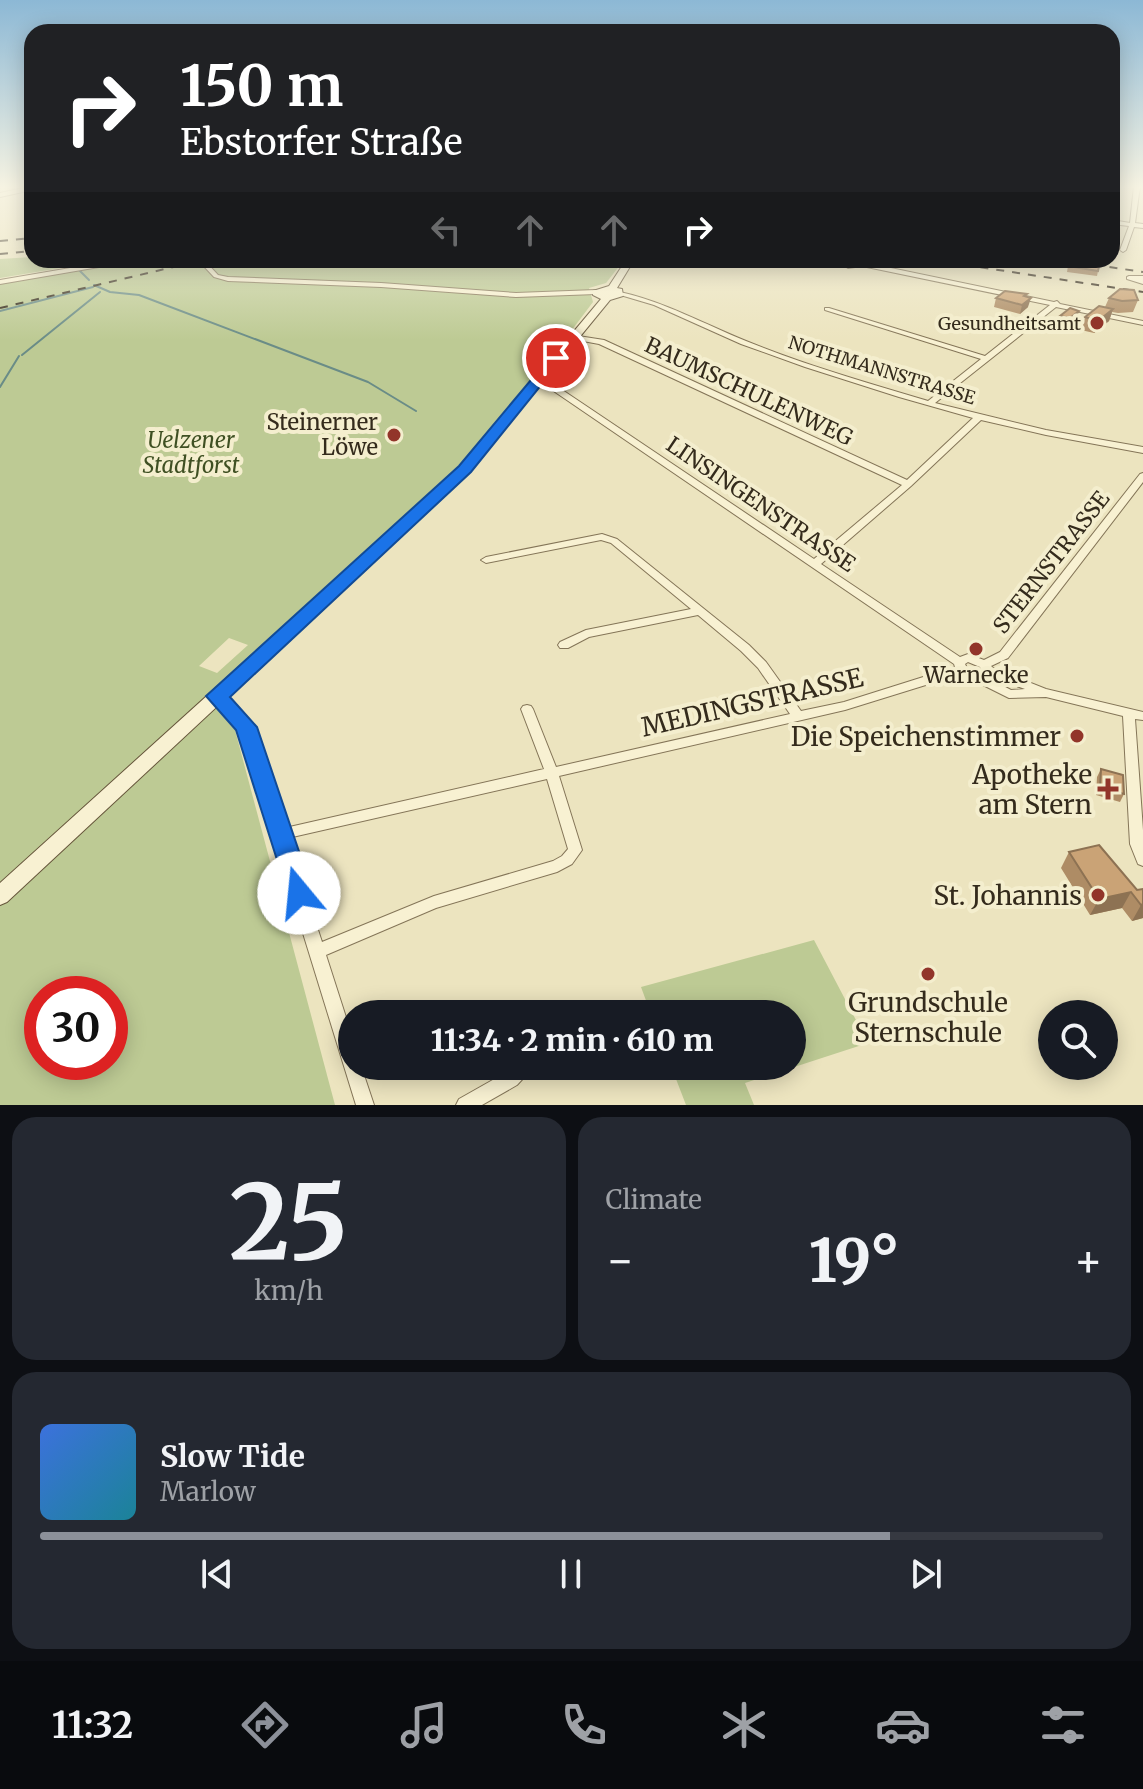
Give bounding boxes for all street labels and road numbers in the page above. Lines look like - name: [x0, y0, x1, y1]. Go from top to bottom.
- street label: BAUMSCHULENWEG: [641, 330, 858, 452]
- street label: NOTHMANNSTRASSE: [786, 331, 979, 410]
- street label: LINSINGENSTRASSE: [661, 430, 861, 578]
- street label: STERNSTRASSE: [987, 485, 1115, 639]
- street label: MEDINGSTRASSE: [638, 660, 867, 744]

